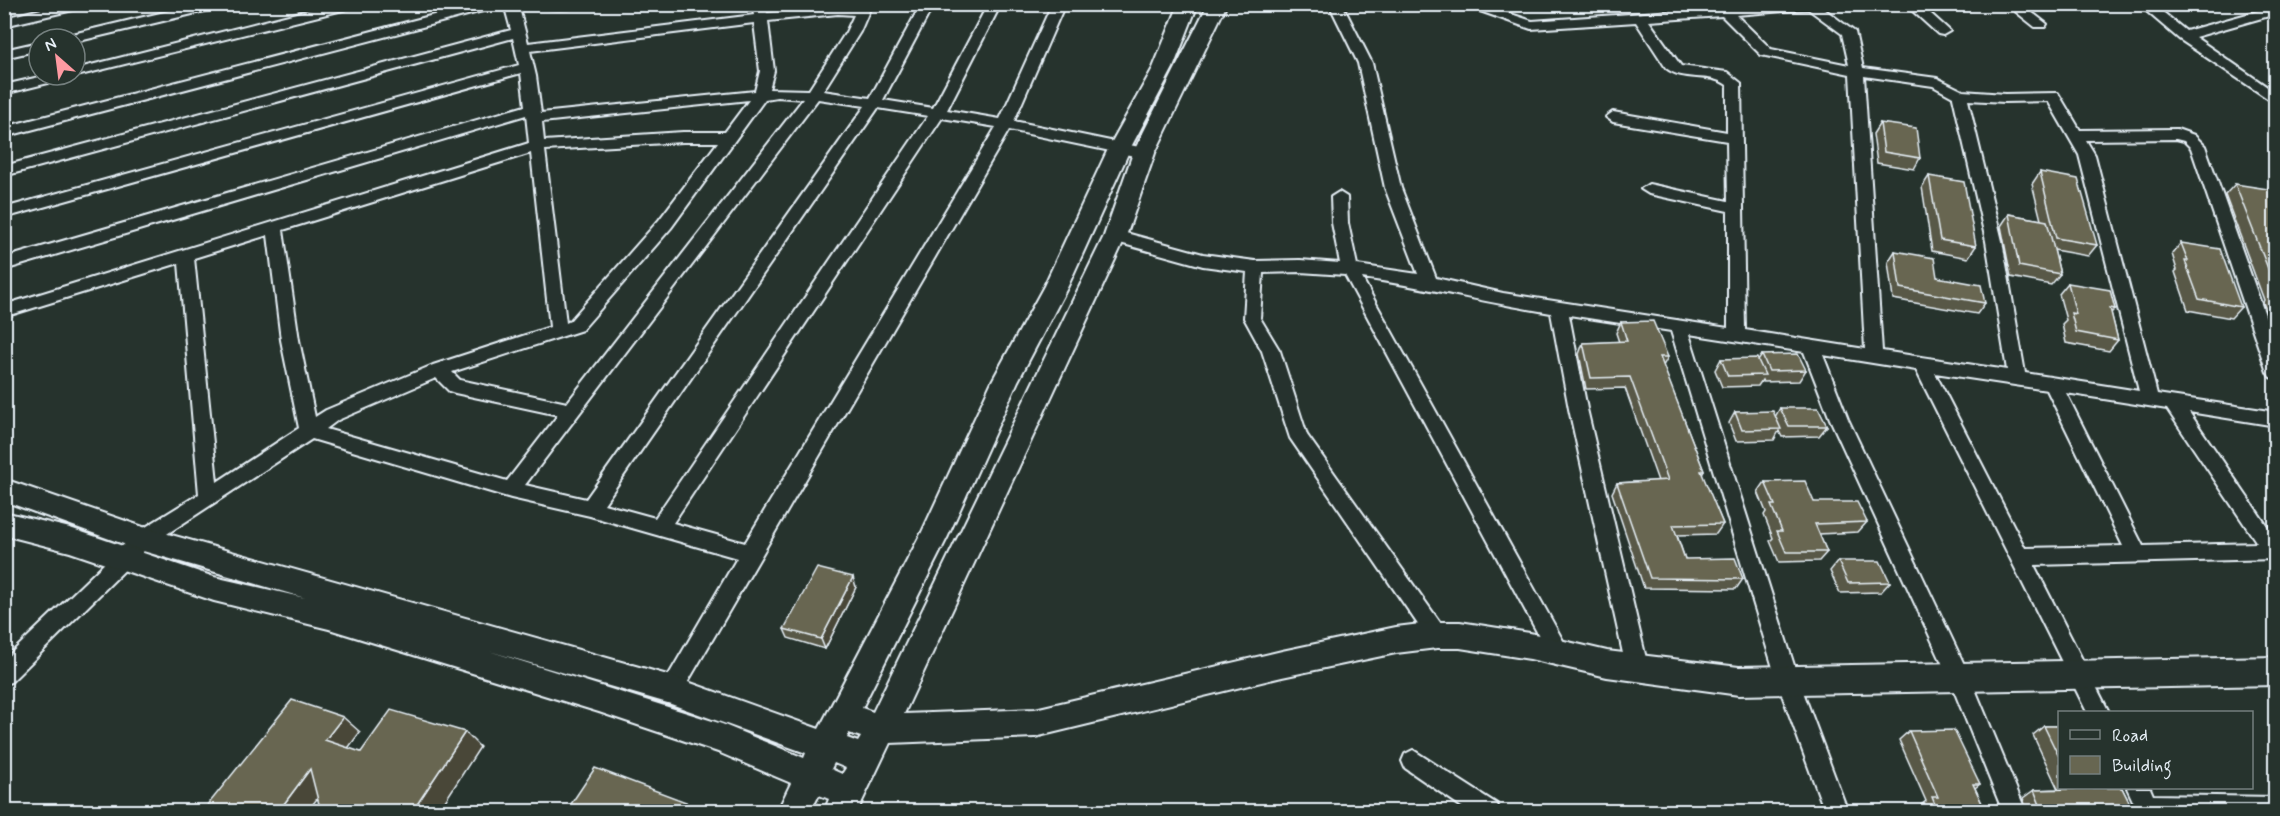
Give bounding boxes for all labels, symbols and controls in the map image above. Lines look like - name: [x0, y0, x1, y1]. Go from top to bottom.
- north arrow: [27, 27, 87, 87]
- text: N: [41, 33, 60, 57]
- legend: [2058, 711, 2253, 789]
- text: Road: [2112, 724, 2148, 748]
- text: Building: [2112, 754, 2172, 780]

